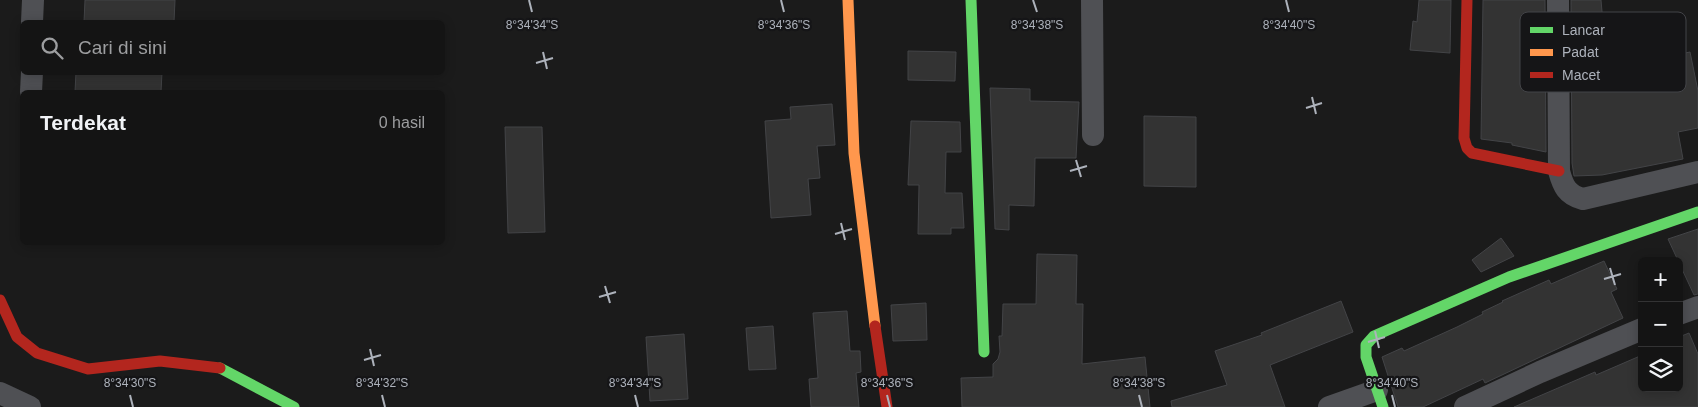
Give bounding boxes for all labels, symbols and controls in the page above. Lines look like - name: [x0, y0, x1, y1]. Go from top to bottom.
- legend: [1520, 12, 1686, 92]
- text: 8°34'34"S: [506, 18, 558, 32]
- text: 8°34'36"S: [758, 18, 810, 32]
- text: 8°34'38"S: [1011, 18, 1063, 32]
- text: 8°34'40"S: [1263, 18, 1315, 32]
- search box: [20, 20, 445, 75]
- text: Lancar: [1562, 22, 1605, 38]
- icon: search: [38, 34, 66, 62]
- text: Cari di sini: [78, 37, 167, 58]
- text: Padat: [1562, 44, 1599, 60]
- text: Macet: [1562, 67, 1600, 83]
- text: Terdekat: [40, 111, 126, 134]
- text: 0 hasil: [379, 114, 425, 131]
- map controls: [1638, 257, 1683, 392]
- button: +: [1638, 257, 1683, 302]
- button: −: [1638, 302, 1683, 347]
- button: layers: [1638, 347, 1683, 392]
- text: 8°34'30"S: [104, 376, 156, 390]
- text: 8°34'32"S: [356, 376, 408, 390]
- text: 8°34'34"S: [609, 376, 661, 390]
- text: 8°34'36"S: [861, 376, 913, 390]
- text: 8°34'38"S: [1113, 376, 1165, 390]
- text: 8°34'40"S: [1366, 376, 1418, 390]

